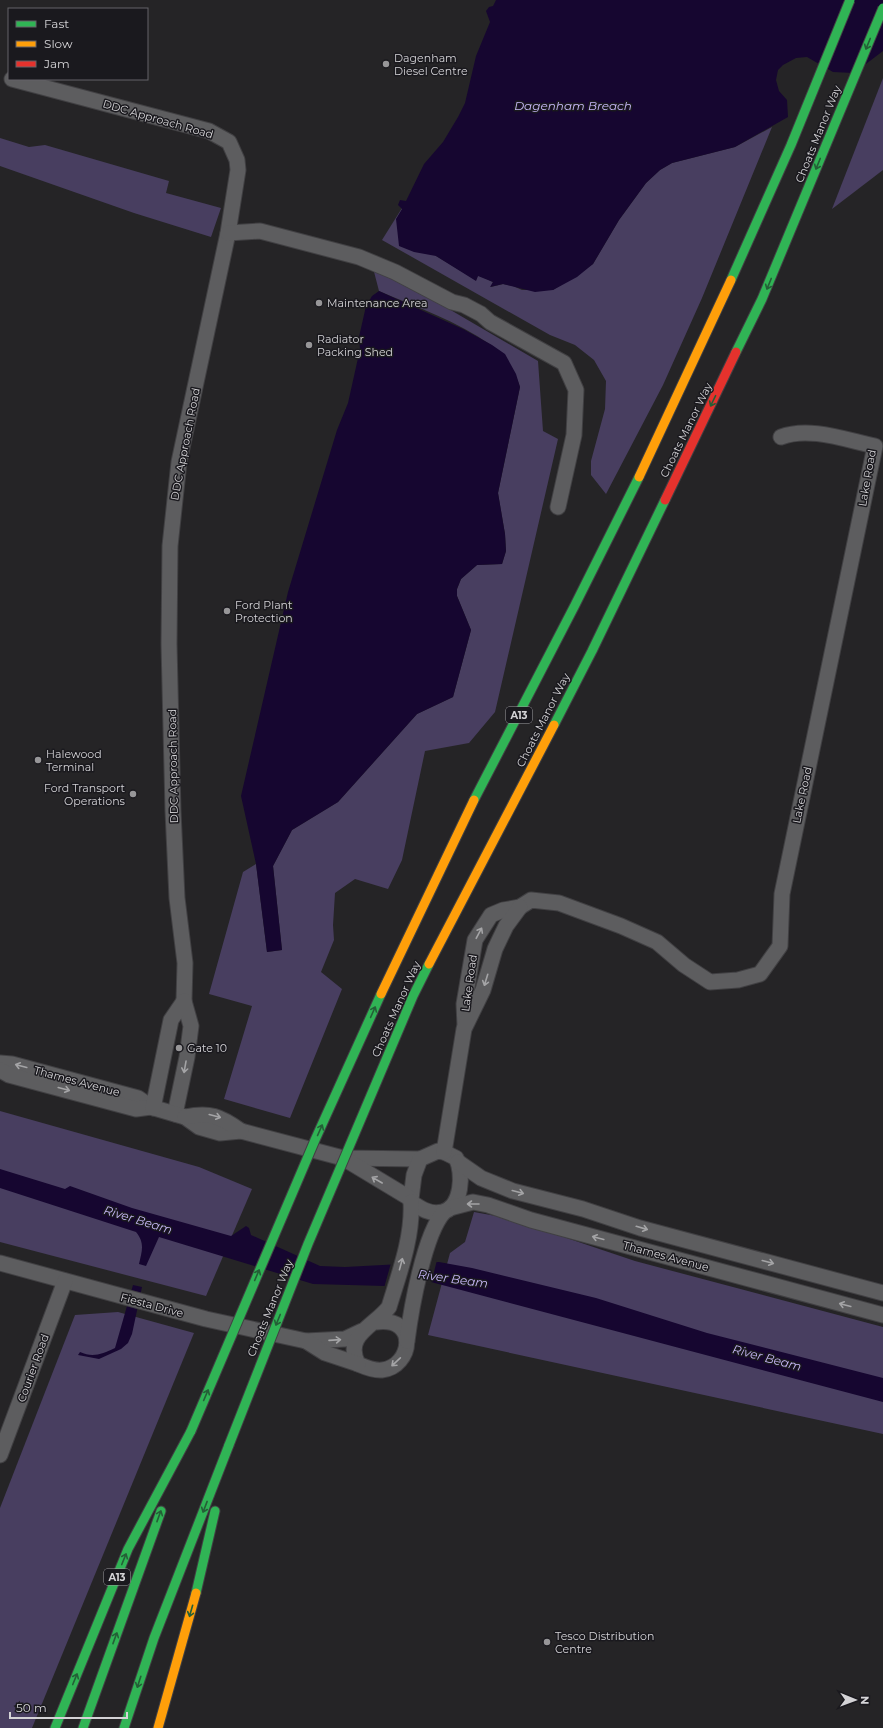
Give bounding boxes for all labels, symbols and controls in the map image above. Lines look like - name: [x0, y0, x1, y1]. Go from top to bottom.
- legend: [8, 8, 148, 80]
- text: Fast: [44, 16, 69, 31]
- text: Slow: [44, 36, 73, 51]
- one-way arrow: [864, 37, 871, 49]
- place label: Dagenham Diesel Centre: [394, 51, 468, 78]
- text: Jam: [43, 56, 70, 71]
- marker: Dagenham Diesel Centre: [381, 59, 391, 69]
- street label: Choats Manor Way: [792, 83, 844, 185]
- street label: DDC Approach Road: [101, 96, 215, 142]
- water label: Dagenham Breach: [514, 98, 632, 113]
- one-way arrow: [814, 157, 822, 169]
- one-way arrow: [764, 277, 772, 289]
- place label: Maintenance Area: [327, 296, 427, 310]
- marker: Maintenance Area: [314, 298, 324, 308]
- place label: Radiator Packing Shed: [317, 332, 393, 359]
- marker: Radiator Packing Shed: [304, 340, 314, 350]
- street label: Choats Manor Way: [657, 380, 715, 480]
- street label: DDC Approach Road: [167, 386, 203, 502]
- one-way arrow: [709, 395, 716, 407]
- street label: Lake Road: [855, 448, 879, 508]
- place label: Ford Plant Protection: [235, 598, 293, 625]
- marker: Ford Plant Protection: [222, 606, 232, 616]
- street label: Choats Manor Way: [513, 671, 573, 769]
- road number: A13: [506, 707, 532, 723]
- street label: DDC Approach Road: [165, 709, 181, 823]
- place label: Halewood Terminal: [46, 747, 102, 774]
- marker: Halewood Terminal: [33, 755, 43, 765]
- street label: Lake Road: [789, 765, 815, 825]
- place label: Ford Transport Operations: [44, 781, 126, 808]
- marker: Ford Transport Operations: [128, 789, 138, 799]
- one-way arrow: [476, 927, 483, 939]
- street label: Lake Road: [458, 954, 480, 1012]
- street label: Choats Manor Way: [368, 959, 424, 1059]
- one-way arrow: [482, 973, 489, 986]
- one-way arrow: [370, 1006, 377, 1018]
- place label: Gate 10: [187, 1041, 227, 1055]
- marker: Gate 10: [174, 1043, 184, 1053]
- one-way arrow: [181, 1060, 189, 1073]
- one-way arrow: [15, 1062, 28, 1069]
- street label: Thames Avenue: [33, 1063, 122, 1099]
- one-way arrow: [57, 1086, 70, 1094]
- one-way arrow: [208, 1113, 221, 1120]
- one-way arrow: [317, 1125, 324, 1137]
- one-way arrow: [371, 1175, 383, 1183]
- one-way arrow: [511, 1188, 524, 1196]
- one-way arrow: [467, 1200, 480, 1208]
- water label: River Beam: [102, 1202, 174, 1237]
- one-way arrow: [636, 1225, 649, 1232]
- one-way arrow: [592, 1234, 605, 1241]
- street label: Thames Avenue: [622, 1238, 711, 1274]
- street label: Choats Manor Way: [244, 1257, 296, 1359]
- one-way arrow: [398, 1258, 405, 1271]
- one-way arrow: [761, 1259, 774, 1266]
- water label: River Beam: [417, 1266, 489, 1291]
- one-way arrow: [254, 1270, 261, 1282]
- street label: Fiesta Drive: [119, 1290, 185, 1320]
- one-way arrow: [839, 1300, 852, 1308]
- one-way arrow: [274, 1313, 282, 1325]
- street label: Courier Road: [14, 1332, 52, 1404]
- one-way arrow: [328, 1336, 341, 1343]
- water label: River Beam: [731, 1341, 803, 1374]
- one-way arrow: [391, 1357, 401, 1367]
- one-way arrow: [203, 1389, 210, 1401]
- one-way arrow: [200, 1501, 208, 1513]
- one-way arrow: [156, 1511, 164, 1523]
- one-way arrow: [121, 1553, 129, 1565]
- road number: A13: [104, 1569, 130, 1585]
- one-way arrow: [187, 1604, 194, 1617]
- place label: Tesco Distribution Centre: [555, 1629, 654, 1656]
- one-way arrow: [111, 1633, 119, 1645]
- marker: Tesco Distribution Centre: [542, 1637, 552, 1647]
- one-way arrow: [72, 1673, 79, 1685]
- one-way arrow: [135, 1675, 143, 1687]
- north arrow: [835, 1680, 875, 1720]
- scale bar: [10, 1694, 127, 1720]
- text: N: [858, 1696, 872, 1705]
- text: 50 m: [16, 1700, 47, 1715]

